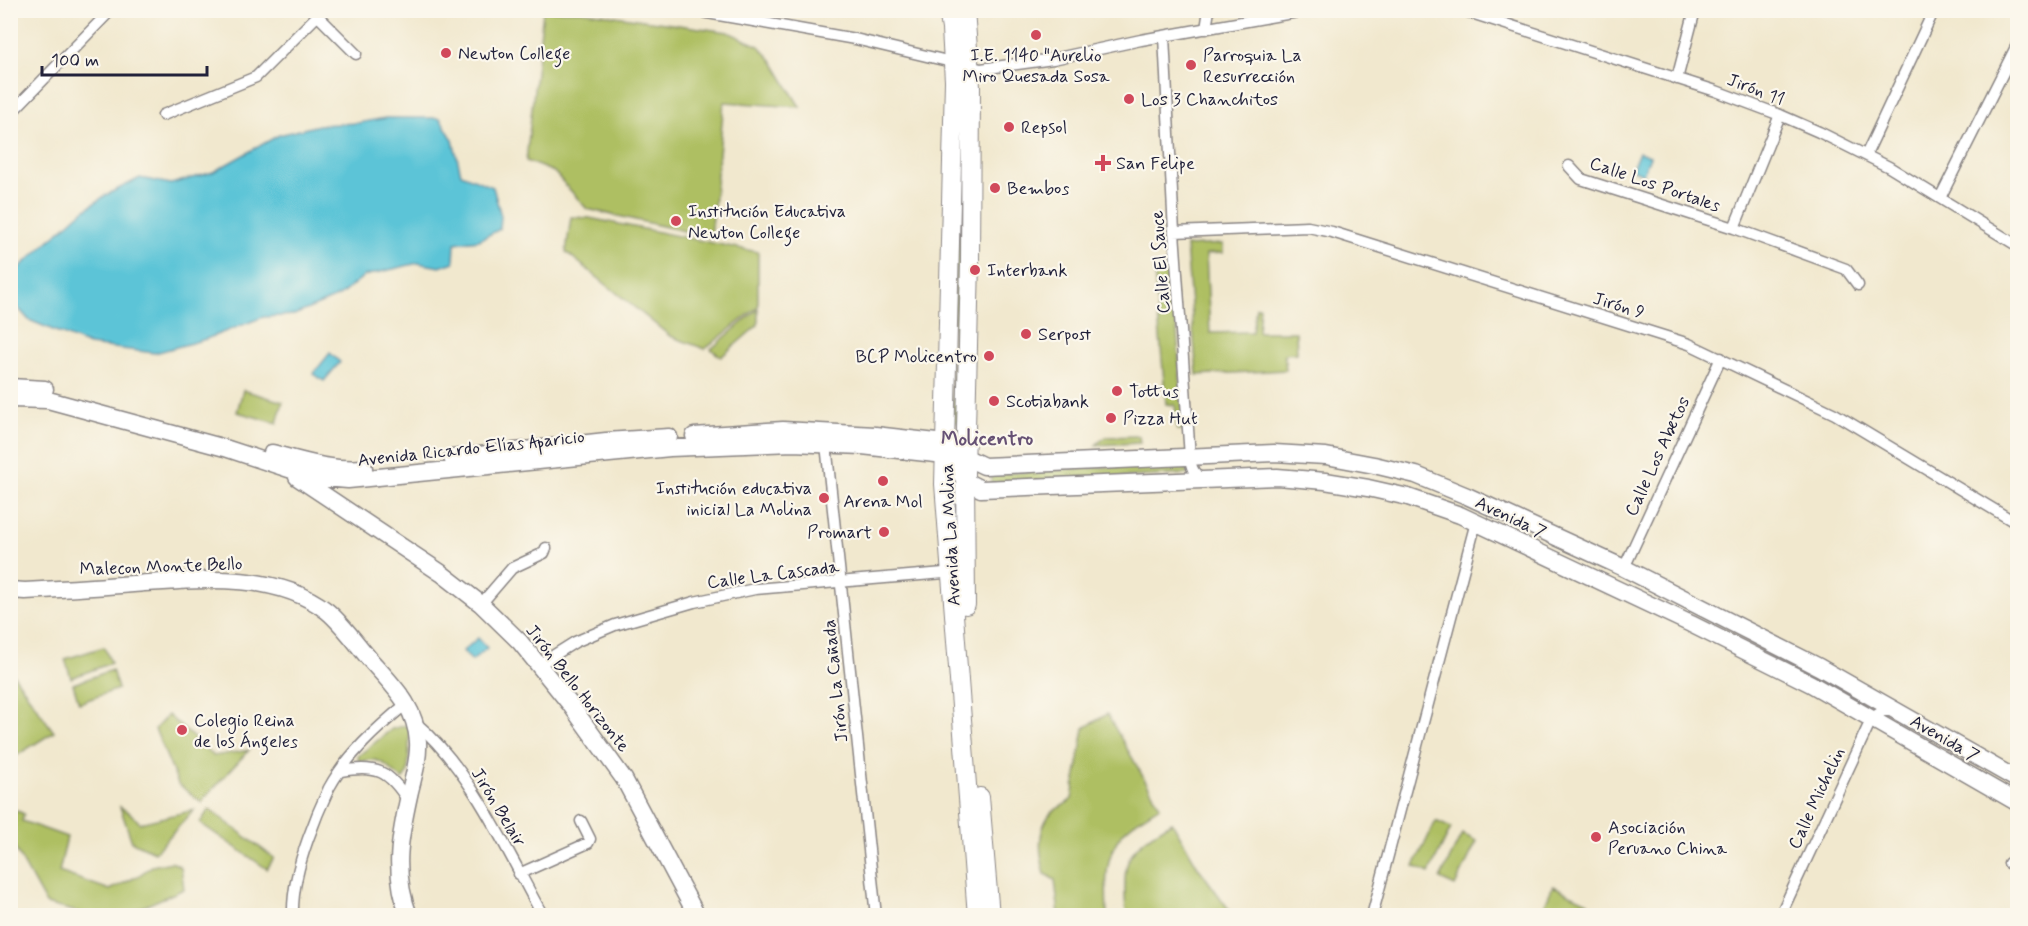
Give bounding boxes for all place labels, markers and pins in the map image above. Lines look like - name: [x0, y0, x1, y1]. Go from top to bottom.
- marker: I.E. 1140 "Aurelio Miro Quesada Sosa: [1029, 28, 1043, 42]
- place label: Newton College: [458, 42, 570, 68]
- place label: I.E. 1140 "Aurelio Miro Quesada Sosa: [962, 44, 1110, 89]
- place label: Parroquia La Resurrección: [1203, 44, 1302, 89]
- marker: Newton College: [439, 46, 453, 60]
- marker: Parroquia La Resurrección: [1184, 58, 1198, 72]
- place label: Los 3 Chanchitos: [1141, 88, 1278, 112]
- marker: Los 3 Chanchitos: [1122, 92, 1136, 106]
- place label: Repsol: [1021, 116, 1067, 140]
- marker: Repsol: [1002, 120, 1016, 134]
- place label: San Felipe: [1116, 152, 1195, 176]
- marker: San Felipe: [1094, 154, 1112, 172]
- place label: Bembos: [1007, 177, 1069, 201]
- marker: Bembos: [988, 181, 1002, 195]
- place label: Institución Educativa Newton College: [688, 200, 846, 247]
- marker: Institución Educativa Newton College: [669, 214, 683, 228]
- place label: Interbank: [987, 259, 1067, 283]
- marker: Interbank: [968, 263, 982, 277]
- place label: Serpost: [1038, 323, 1092, 347]
- marker: Serpost: [1019, 327, 1033, 341]
- place label: BCP Molicentro: [855, 345, 977, 369]
- marker: BCP Molicentro: [982, 349, 996, 363]
- place label: Tottus: [1129, 380, 1179, 404]
- marker: Tottus: [1110, 384, 1124, 398]
- place label: Scotiabank: [1006, 390, 1089, 414]
- marker: Scotiabank: [987, 394, 1001, 408]
- place label: Pizza Hut: [1123, 407, 1198, 431]
- marker: Pizza Hut: [1104, 411, 1118, 425]
- marker: Arena Mol: [876, 474, 890, 488]
- place label: Institución educativa inicial La Molina: [656, 477, 812, 522]
- place label: Arena Mol: [843, 490, 923, 514]
- marker: Institución educativa inicial La Molina: [817, 491, 831, 505]
- place label: Promart: [807, 521, 872, 545]
- marker: Promart: [877, 525, 891, 539]
- place label: Colegio Reina de los Ángeles: [194, 709, 298, 756]
- marker: Colegio Reina de los Ángeles: [175, 723, 189, 737]
- place label: Asociación Peruano China: [1608, 816, 1727, 861]
- marker: Asociación Peruano China: [1589, 830, 1603, 844]

